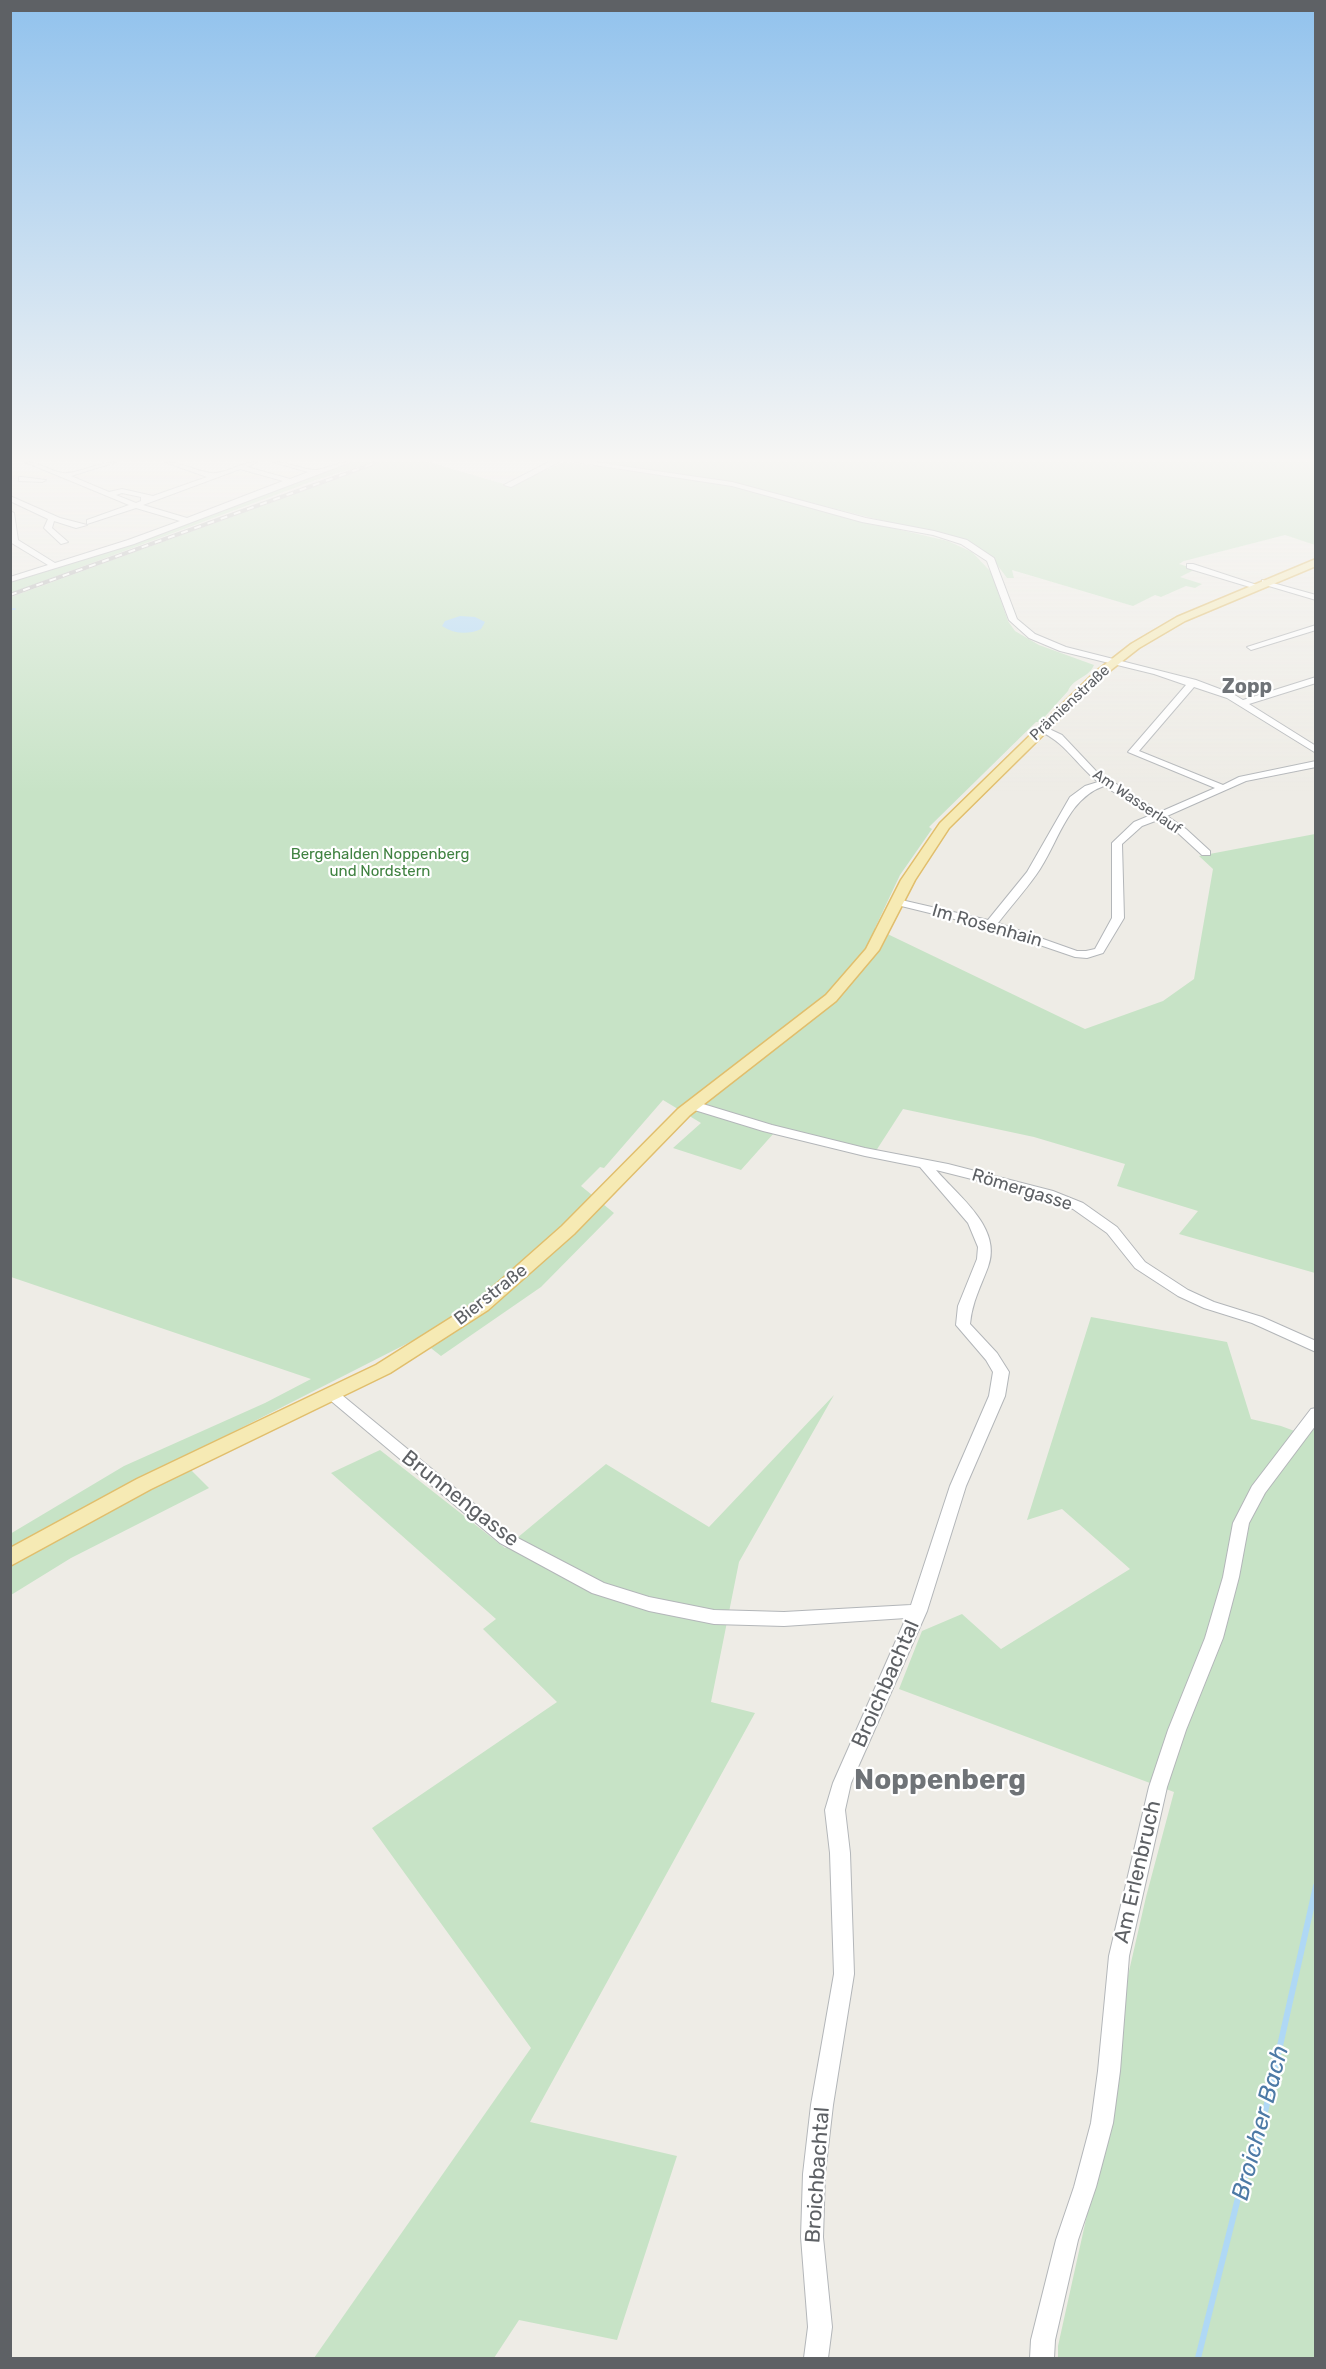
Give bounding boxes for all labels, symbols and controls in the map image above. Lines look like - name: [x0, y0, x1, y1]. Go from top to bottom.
- street label: Prämienstraße: [1026, 661, 1114, 745]
- district label: Zopp: [1222, 675, 1272, 699]
- street label: Am Wasserlauf: [1089, 766, 1185, 838]
- park label: Bergehalden Noppenberg und Nordstern: [291, 846, 469, 881]
- street label: Im Rosenhain: [929, 900, 1045, 952]
- street label: Römergasse: [969, 1164, 1075, 1216]
- street label: Bierstraße: [450, 1260, 532, 1330]
- street label: Brunnengasse: [396, 1445, 524, 1553]
- street label: Broichbachtal: [847, 1617, 925, 1751]
- district label: Noppenberg: [854, 1764, 1026, 1798]
- street label: Am Erlenbruch: [1109, 1798, 1167, 1946]
- water label: Broicher Bach: [1227, 2042, 1295, 2204]
- street label: Broichbachtal: [801, 2106, 835, 2244]

